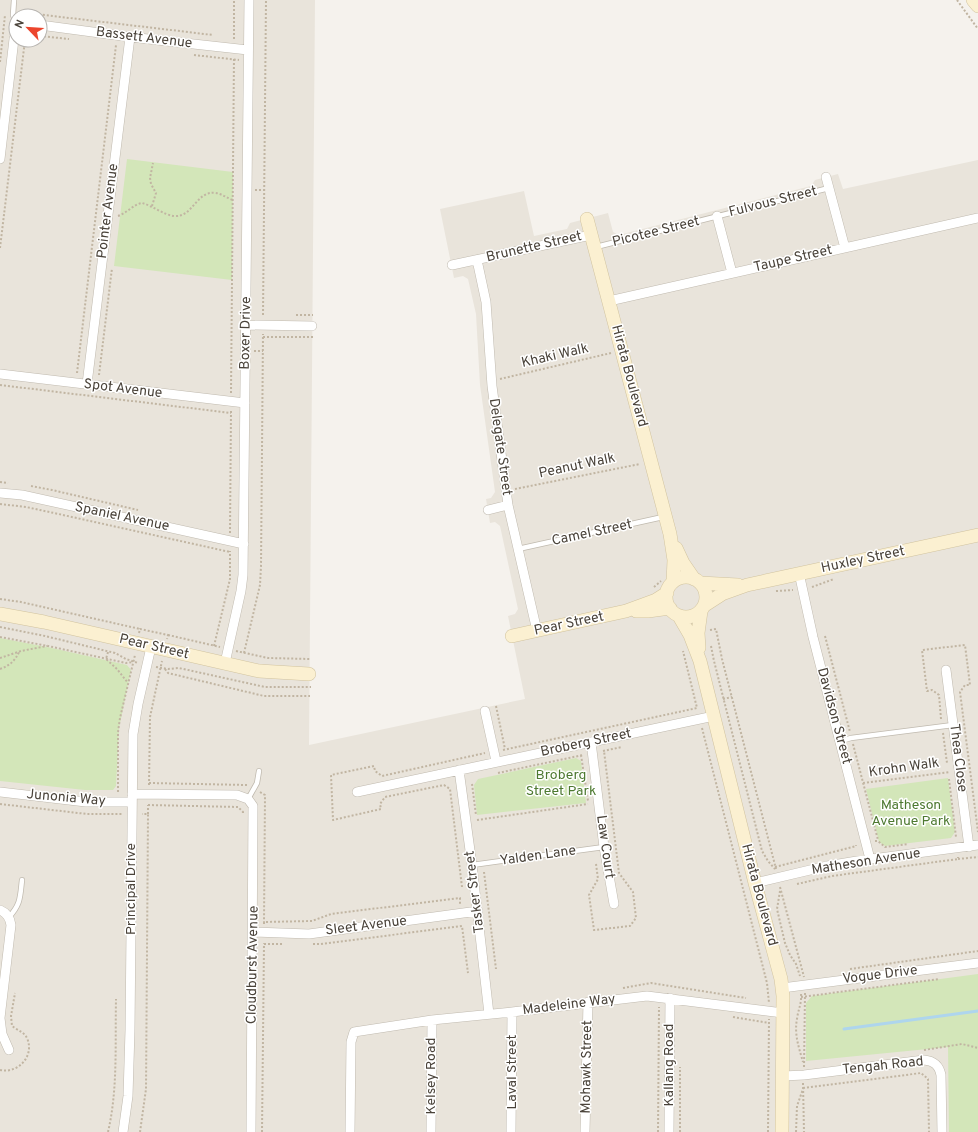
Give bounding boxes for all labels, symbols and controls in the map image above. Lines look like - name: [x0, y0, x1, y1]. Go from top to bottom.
- north arrow: [8, 8, 48, 48]
- text: N: [12, 18, 28, 31]
- street label: Bassett Avenue: [95, 24, 193, 52]
- street label: Pointer Avenue: [94, 162, 122, 260]
- street label: Fulvous Street: [727, 183, 819, 221]
- street label: Picotee Street: [611, 213, 701, 251]
- street label: Brunette Street: [485, 228, 583, 266]
- street label: Taupe Street: [752, 242, 834, 276]
- street label: Boxer Drive: [237, 296, 255, 370]
- street label: Hirata Boulevard: [607, 323, 651, 429]
- street label: Khaki Walk: [520, 340, 590, 372]
- street label: Spot Avenue: [83, 376, 163, 402]
- street label: Delegate Street: [485, 397, 515, 497]
- street label: Peanut Walk: [537, 450, 617, 482]
- street label: Spaniel Avenue: [73, 499, 171, 535]
- street label: Camel Street: [550, 516, 634, 550]
- street label: Huxley Street: [820, 543, 906, 577]
- street label: Pear Street: [532, 608, 606, 640]
- street label: Pear Street: [117, 631, 191, 663]
- street label: Davidson Street: [813, 666, 855, 766]
- street label: Thea Close: [945, 723, 971, 793]
- street label: Broberg Street: [539, 725, 633, 761]
- street label: Krohn Walk: [868, 755, 940, 781]
- park label: Broberg Street Park: [526, 767, 596, 800]
- street label: Junonia Way: [26, 786, 106, 810]
- park label: Matheson Avenue Park: [872, 797, 951, 830]
- street label: Law Court: [592, 814, 618, 880]
- street label: Yalden Lane: [499, 842, 577, 870]
- street label: Hirata Boulevard: [737, 842, 781, 948]
- street label: Principal Drive: [123, 843, 140, 935]
- street label: Matheson Avenue: [810, 845, 922, 879]
- street label: Tasker Street: [461, 850, 489, 934]
- street label: Cloudburst Avenue: [243, 906, 263, 1024]
- street label: Sleet Avenue: [324, 913, 408, 939]
- street label: Vogue Drive: [841, 962, 919, 988]
- street label: Madeleine Way: [522, 991, 616, 1019]
- street label: Mohawk Street: [578, 1020, 596, 1114]
- street label: Kallang Road: [661, 1024, 678, 1106]
- street label: Laval Street: [504, 1035, 521, 1109]
- street label: Kelsey Road: [423, 1038, 440, 1114]
- street label: Tengah Road: [842, 1053, 924, 1079]

